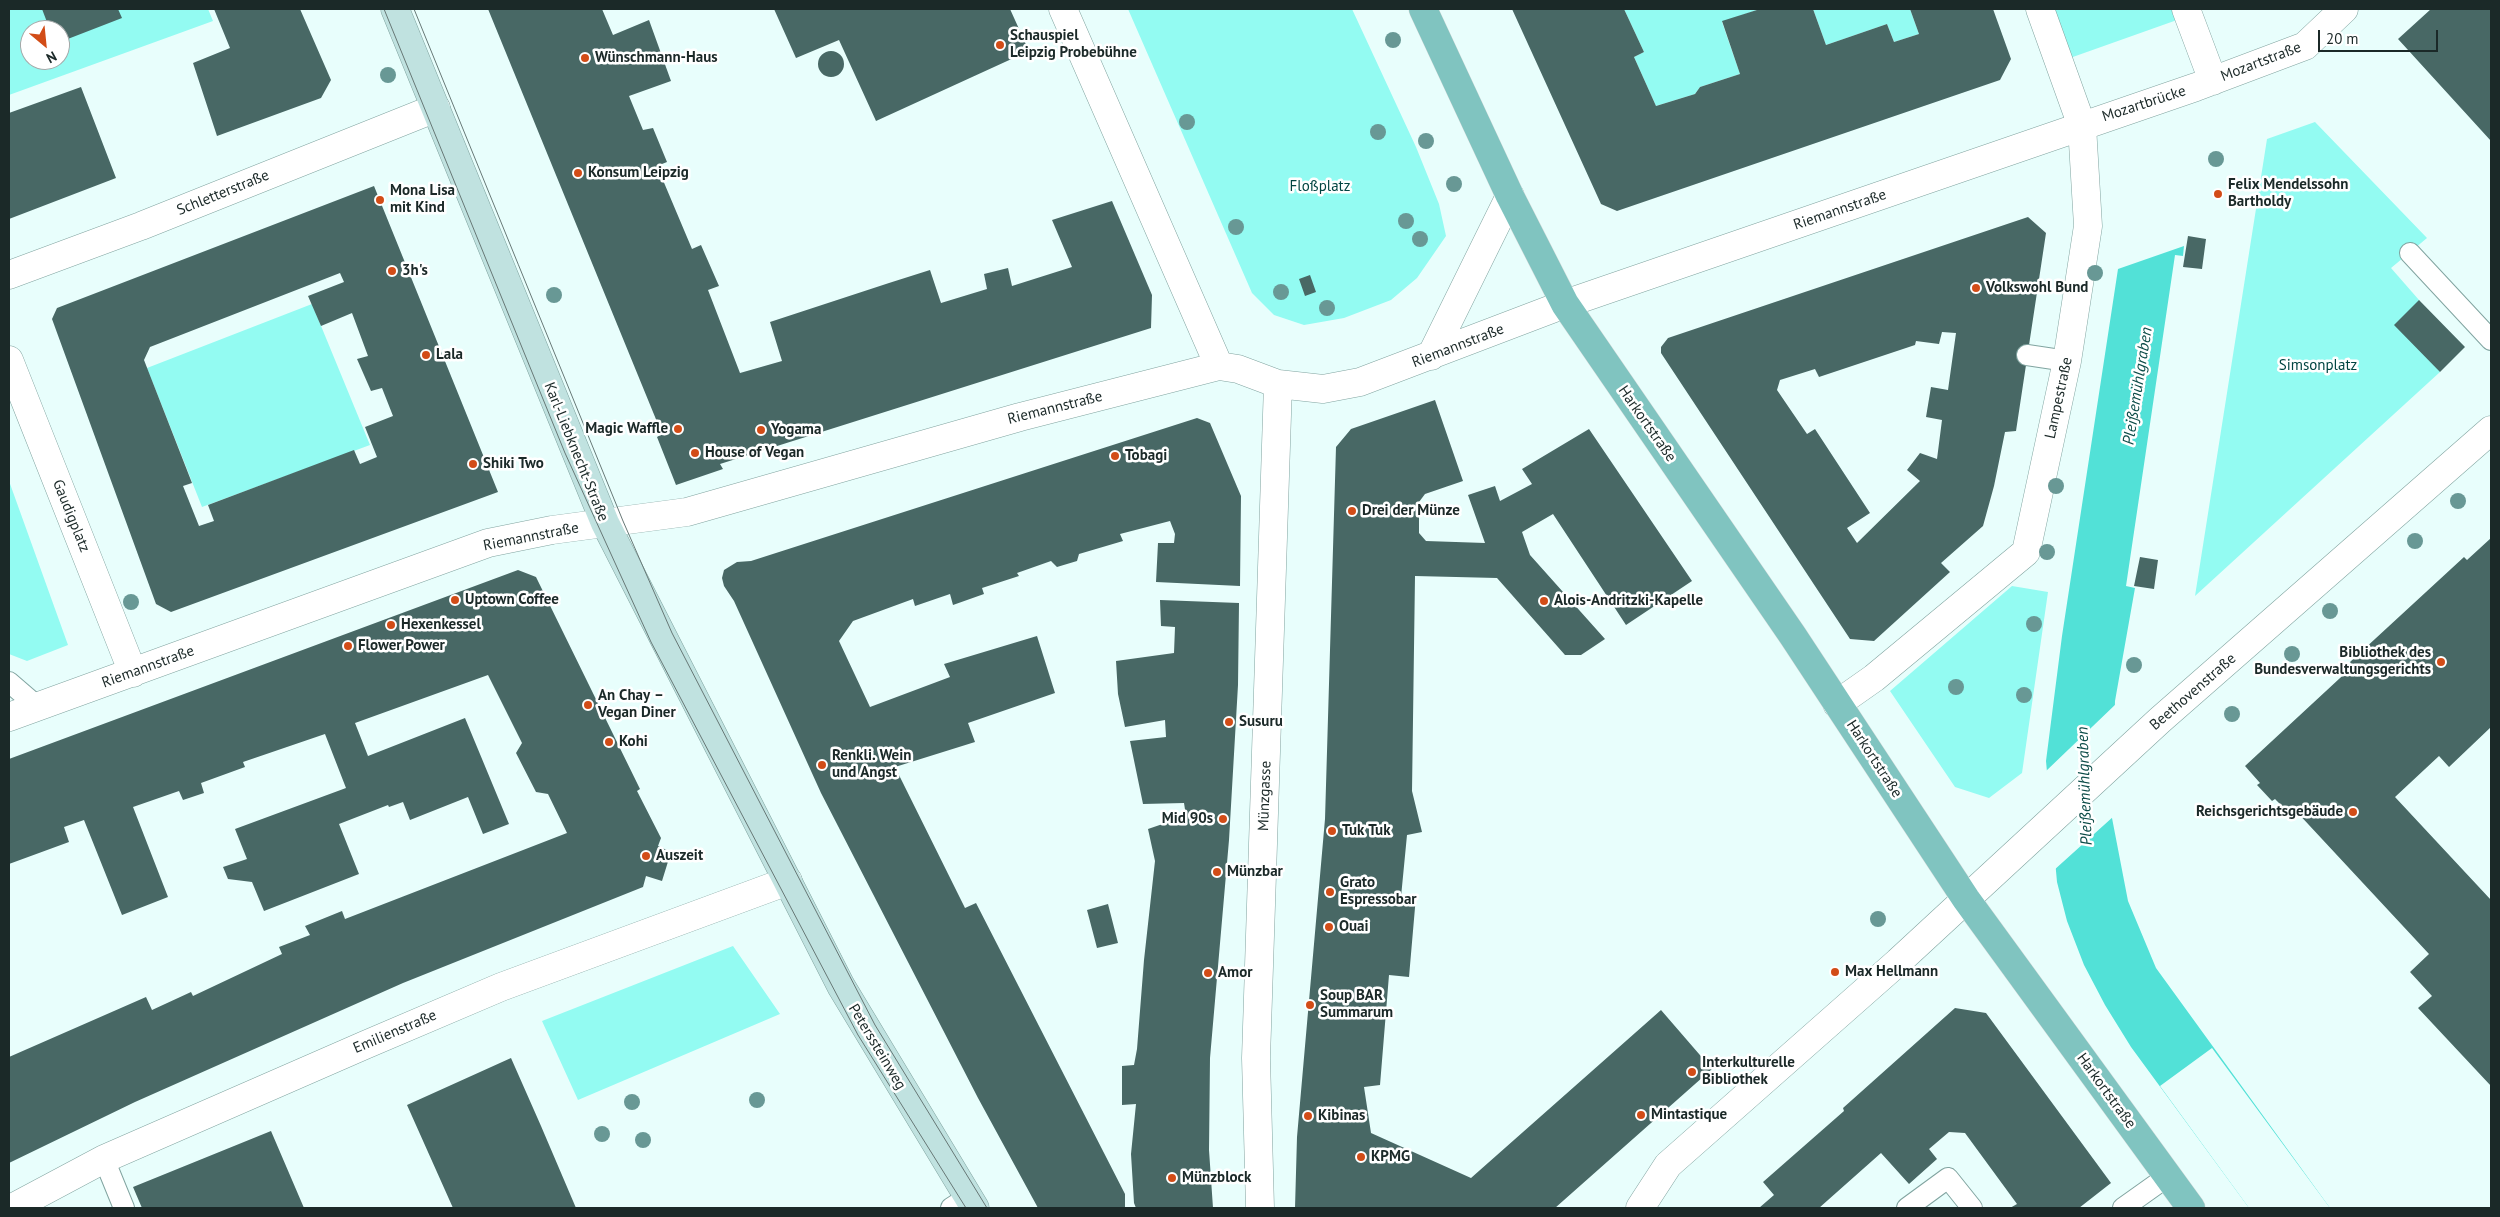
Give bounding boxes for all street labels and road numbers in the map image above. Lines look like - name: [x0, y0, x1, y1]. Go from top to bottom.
- street label: Mozartstraße: [2218, 38, 2304, 86]
- street label: Mozartbrücke: [2100, 82, 2188, 126]
- street label: Schletterstraße: [174, 166, 272, 220]
- street label: Riemannstraße: [1791, 186, 1889, 234]
- street label: Riemannstraße: [1409, 320, 1507, 372]
- street label: Lampestraße: [2042, 355, 2076, 441]
- street label: Karl-Liebknecht-Straße: [540, 380, 612, 524]
- street label: Harkortstraße: [1614, 382, 1680, 466]
- street label: Riemannstraße: [1006, 388, 1104, 428]
- street label: Gaudigplatz: [48, 477, 94, 555]
- street label: Riemannstraße: [482, 519, 580, 555]
- street label: Riemannstraße: [99, 642, 197, 692]
- street label: Beethovenstraße: [2146, 650, 2240, 734]
- street label: Harkortstraße: [1842, 717, 1906, 801]
- street label: Münzgasse: [1255, 761, 1275, 831]
- street label: Peterssteinweg: [844, 1001, 910, 1093]
- street label: Emilienstraße: [351, 1006, 439, 1058]
- street label: Harkortstraße: [2073, 1050, 2139, 1132]

